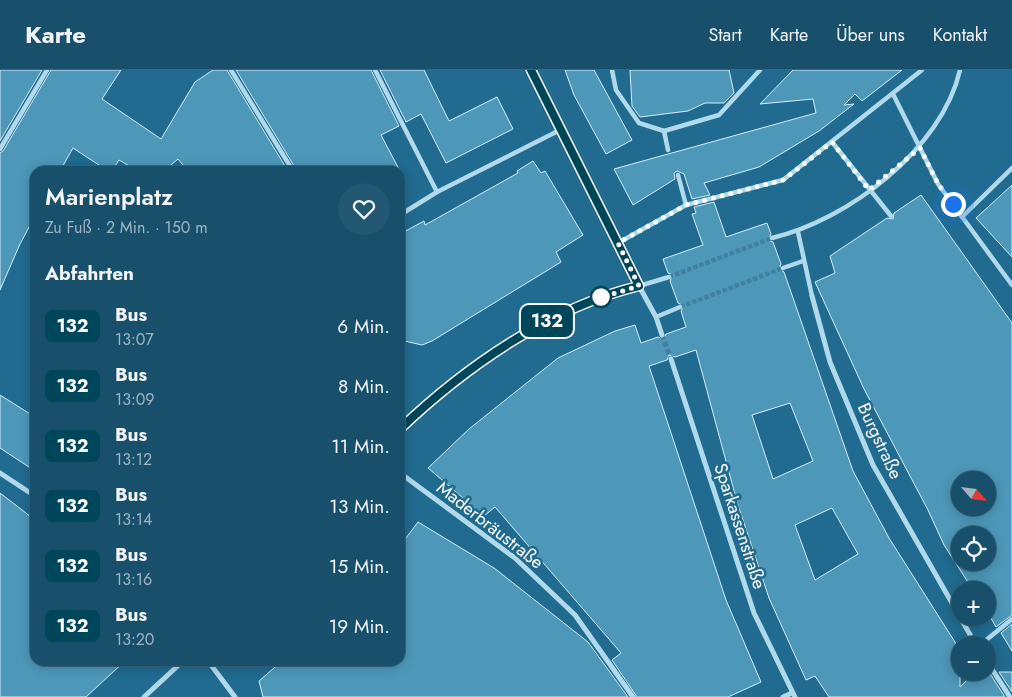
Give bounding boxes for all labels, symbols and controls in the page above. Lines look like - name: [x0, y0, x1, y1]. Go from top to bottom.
- text: Karte: [25, 17, 86, 52]
- text: Start: [708, 22, 742, 48]
- text: Karte: [770, 22, 808, 48]
- text: Über uns: [836, 22, 905, 48]
- text: Kontakt: [933, 22, 987, 48]
- text: Marienplatz: [45, 179, 173, 214]
- button: heart: [338, 183, 390, 235]
- your location: [941, 192, 966, 217]
- text: Zu Fuß · 2 Min. · 150 m: [45, 216, 208, 239]
- text: Abfahrten: [45, 260, 134, 287]
- unlabelled marker: [590, 286, 612, 308]
- text: Bus: [115, 301, 147, 328]
- line badge: 132: [518, 305, 576, 337]
- text: 132: [531, 308, 563, 334]
- text: 132: [56, 313, 89, 339]
- text: 6 Min.: [337, 313, 390, 340]
- text: 13:07: [115, 328, 154, 351]
- text: Bus: [115, 361, 147, 388]
- text: 132: [56, 373, 89, 399]
- text: 8 Min.: [338, 373, 390, 400]
- text: 13:09: [115, 388, 155, 411]
- street label: Burgstraße: [851, 399, 909, 483]
- text: Bus: [115, 421, 147, 448]
- text: 132: [56, 433, 89, 459]
- text: 11 Min.: [331, 433, 390, 460]
- text: 13:12: [115, 448, 152, 471]
- street label: Sparkassenstraße: [707, 460, 773, 592]
- north arrow: [951, 471, 996, 516]
- map controls: [951, 471, 996, 681]
- street label: Maderbräustraße: [431, 475, 549, 575]
- text: Bus: [115, 481, 147, 508]
- text: 132: [56, 493, 89, 519]
- text: 13 Min.: [329, 493, 390, 520]
- text: 13:14: [115, 508, 152, 531]
- button: locate: [951, 526, 996, 571]
- text: Bus: [115, 541, 147, 568]
- text: 132: [56, 553, 89, 579]
- text: 15 Min.: [329, 553, 390, 580]
- text: 13:16: [115, 568, 152, 591]
- button: +: [951, 581, 996, 626]
- text: Bus: [115, 601, 147, 628]
- text: 132: [56, 613, 89, 639]
- text: 19 Min.: [329, 613, 390, 640]
- text: 13:20: [115, 628, 154, 651]
- button: −: [951, 636, 996, 681]

